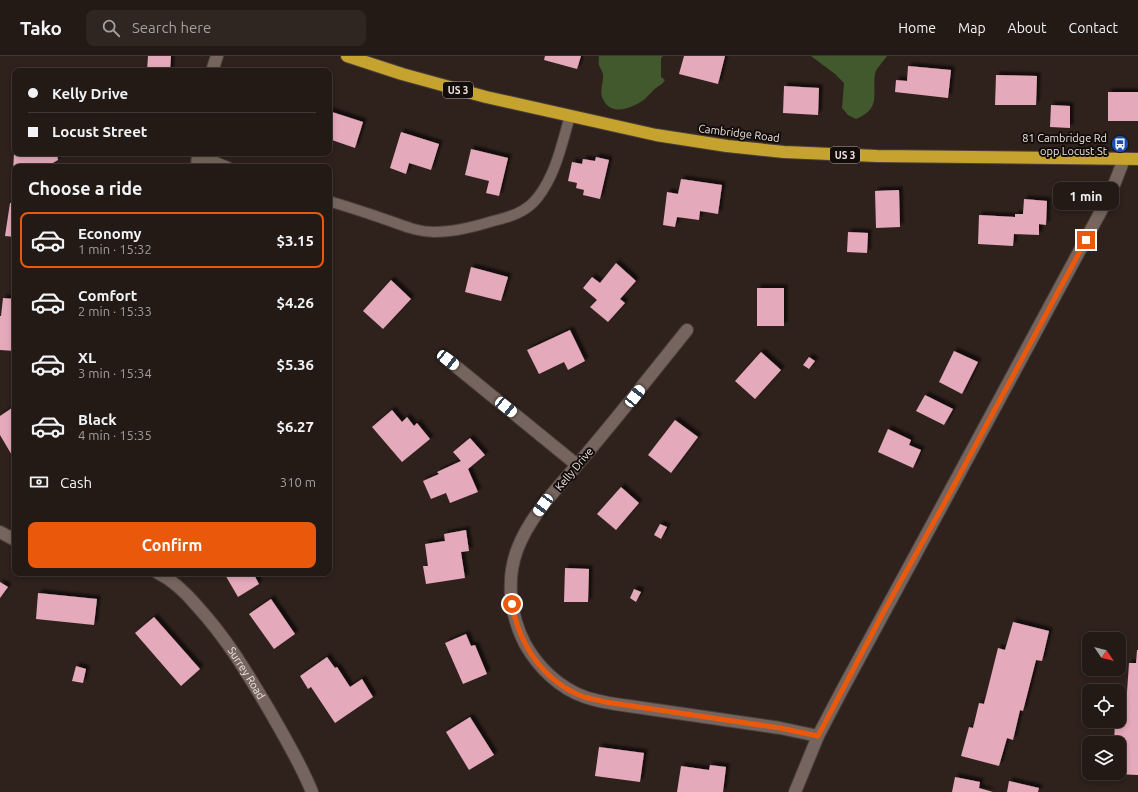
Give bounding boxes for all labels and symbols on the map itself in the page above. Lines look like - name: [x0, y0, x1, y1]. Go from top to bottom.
- road number: US 3: [443, 82, 473, 98]
- street label: Cambridge Road: [698, 122, 780, 144]
- place label: 81 Cambridge Rd opp Locust St: [1022, 132, 1108, 157]
- bus stop icon: 81 Cambridge Rd opp Locust St: [1110, 134, 1130, 154]
- road number: US 3: [830, 147, 860, 163]
- callout: 1 min: [1053, 182, 1119, 210]
- route end: [1077, 231, 1095, 249]
- car: [435, 348, 461, 372]
- car: [623, 383, 647, 409]
- car: [493, 395, 519, 419]
- street label: Kelly Drive: [553, 445, 595, 493]
- car: [531, 492, 555, 518]
- route start: [503, 595, 521, 613]
- north arrow: [1082, 632, 1126, 676]
- street label: Surrey Road: [226, 645, 267, 701]

